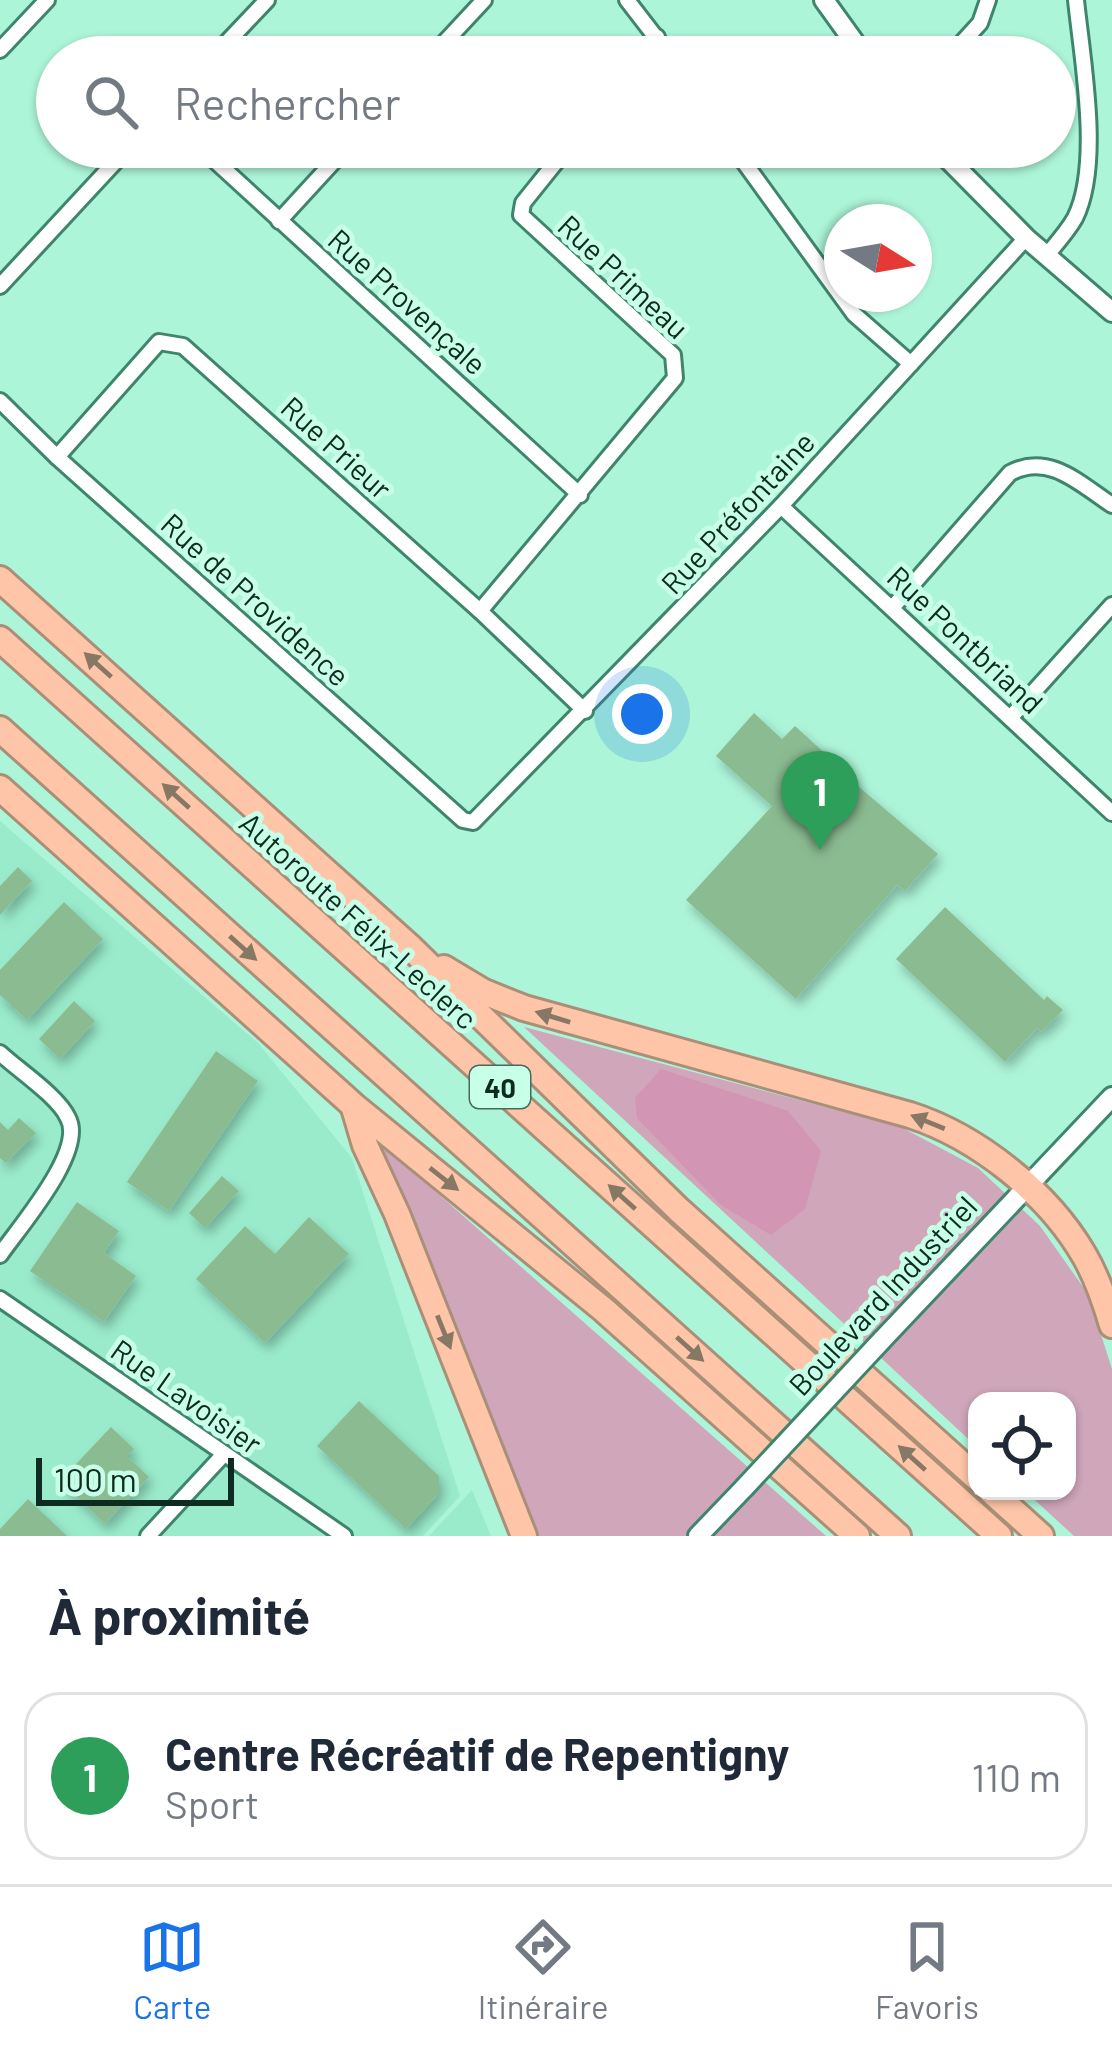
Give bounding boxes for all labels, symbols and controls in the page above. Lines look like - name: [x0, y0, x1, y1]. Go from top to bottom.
- search box: [36, 36, 1076, 168]
- icon: search: [78, 69, 144, 135]
- text: Rechercher: [174, 75, 401, 129]
- north arrow: [824, 204, 932, 312]
- street label: Rue Primeau: [552, 207, 696, 345]
- street label: Rue Provençale: [322, 221, 494, 381]
- street label: Rue Prieur: [275, 388, 400, 506]
- street label: Rue Préfontaine: [653, 424, 821, 600]
- street label: Rue de Providence: [154, 505, 358, 693]
- street label: Rue Pontbriand: [881, 558, 1051, 720]
- one-way arrow: [83, 653, 113, 679]
- your location: [612, 684, 672, 744]
- pin: 1: [781, 751, 859, 850]
- one-way arrow: [161, 783, 191, 810]
- street label: Autoroute Félix-Leclerc: [233, 804, 485, 1036]
- one-way arrow: [229, 934, 258, 961]
- one-way arrow: [534, 1007, 570, 1025]
- road number: 40: [470, 1066, 530, 1108]
- one-way arrow: [909, 1112, 945, 1131]
- one-way arrow: [429, 1166, 460, 1191]
- one-way arrow: [608, 1184, 637, 1211]
- street label: Boulevard Industriel: [780, 1188, 984, 1402]
- one-way arrow: [435, 1315, 454, 1351]
- street label: Rue Lavoisier: [105, 1331, 269, 1461]
- one-way arrow: [675, 1335, 704, 1362]
- map controls: [968, 1392, 1076, 1500]
- button: locate: [968, 1392, 1076, 1500]
- one-way arrow: [898, 1445, 927, 1472]
- scale bar: [36, 1452, 234, 1505]
- text: 100 m: [54, 1459, 137, 1499]
- text: À proximité: [48, 1584, 310, 1645]
- text: Centre Récréatif de Repentigny: [165, 1726, 789, 1780]
- text: 1: [83, 1753, 97, 1800]
- text: 110 m: [971, 1753, 1061, 1800]
- text: Sport: [165, 1780, 259, 1827]
- tab: Carte: [133, 1914, 211, 2026]
- tab: Itinéraire: [478, 1914, 609, 2026]
- tab: Favoris: [875, 1914, 979, 2026]

